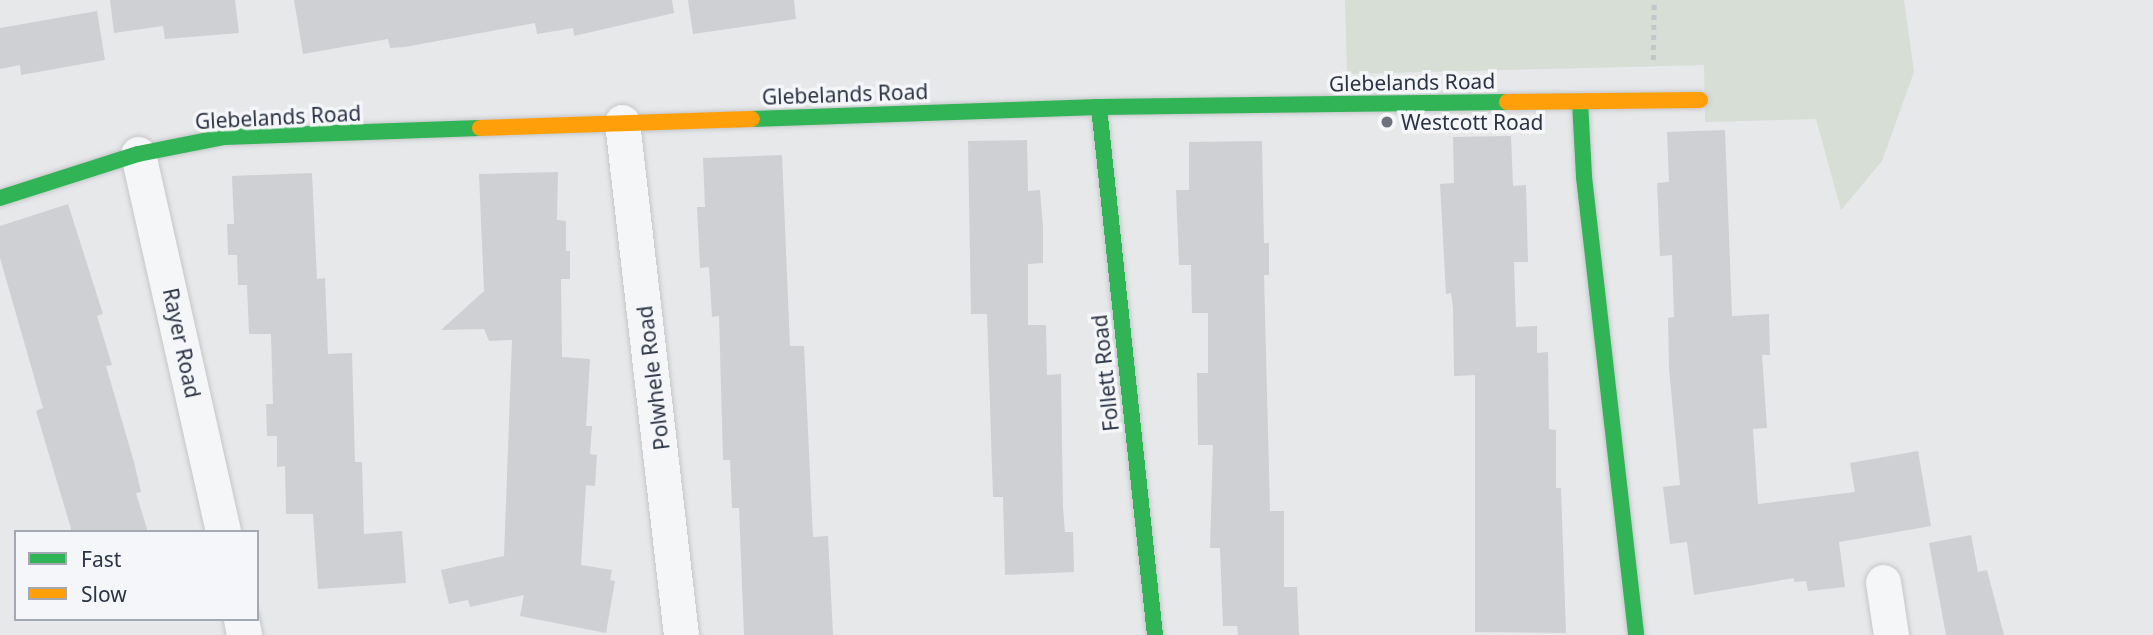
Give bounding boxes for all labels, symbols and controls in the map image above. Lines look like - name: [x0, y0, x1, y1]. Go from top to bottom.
- street label: Glebelands Road: [1329, 68, 1495, 96]
- street label: Glebelands Road: [761, 79, 929, 109]
- street label: Glebelands Road: [194, 100, 362, 134]
- place label: Westcott Road: [1401, 109, 1543, 135]
- marker: Westcott Road: [1379, 114, 1395, 130]
- street label: Rayer Road: [158, 286, 206, 400]
- street label: Polwhele Road: [632, 304, 674, 452]
- street label: Follett Road: [1086, 313, 1124, 433]
- legend: [14, 530, 259, 621]
- text: Fast: [81, 545, 121, 573]
- text: Slow: [81, 580, 127, 608]

